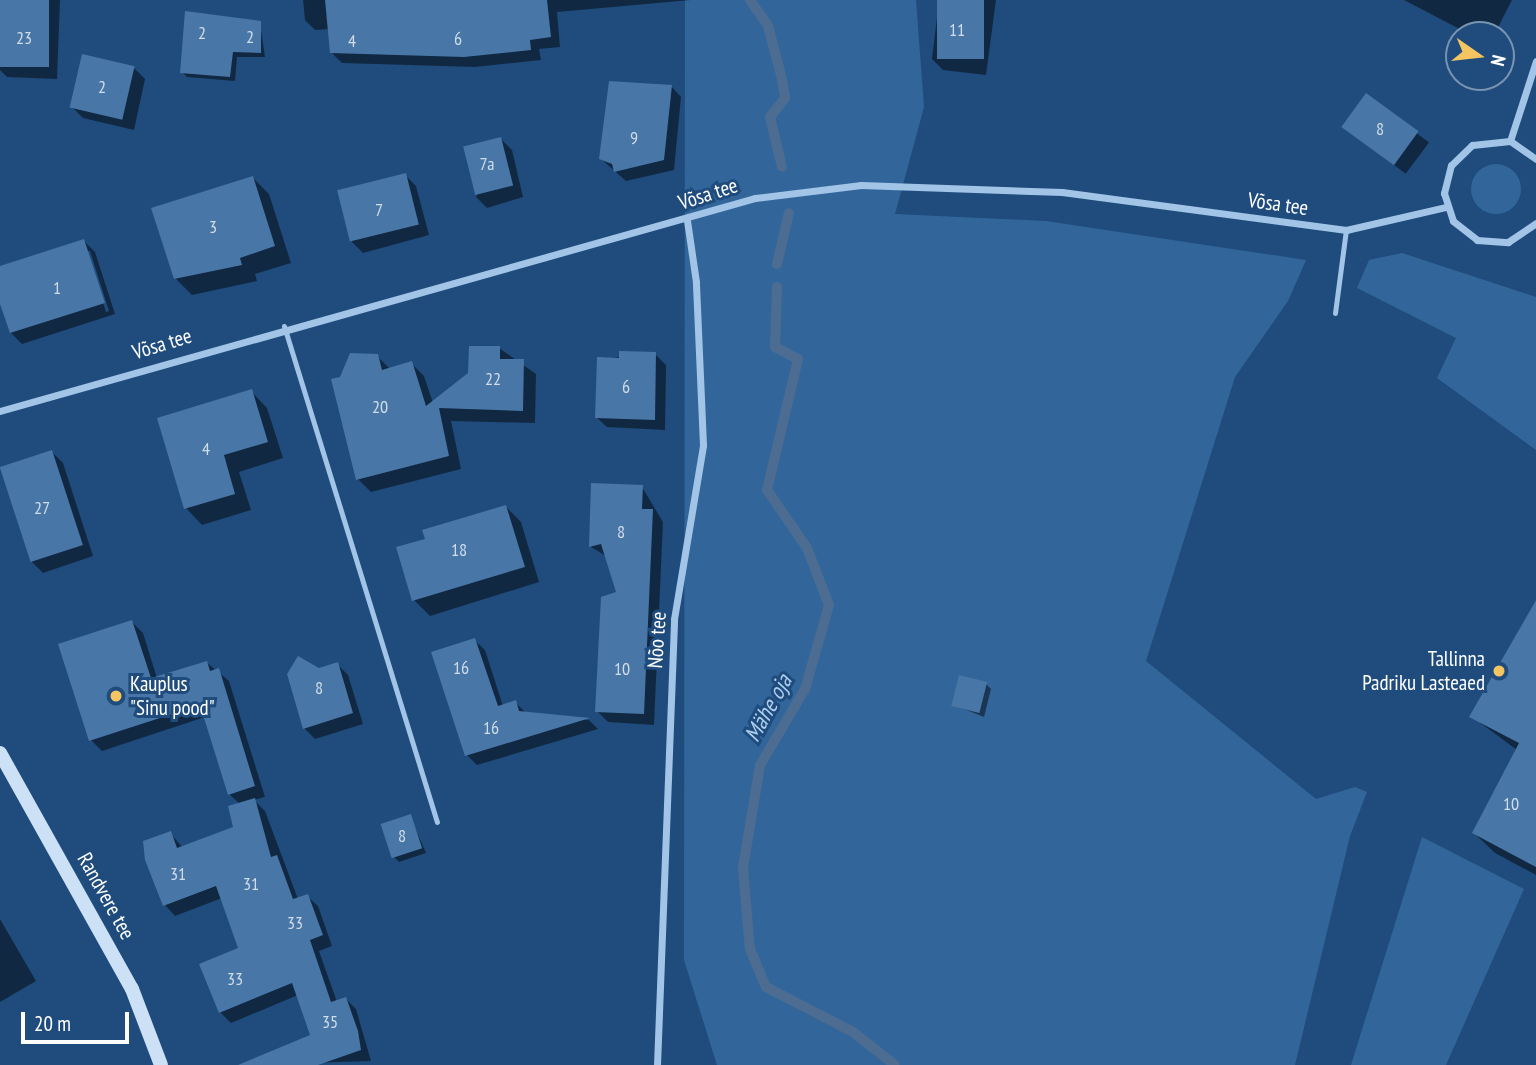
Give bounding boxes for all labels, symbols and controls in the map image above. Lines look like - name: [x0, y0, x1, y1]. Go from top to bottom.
- house number: 11: [949, 19, 965, 41]
- north arrow: [1445, 21, 1515, 91]
- house number: 2: [198, 22, 206, 44]
- house number: 2: [246, 26, 254, 48]
- house number: 23: [16, 27, 32, 49]
- house number: 6: [454, 28, 462, 50]
- house number: 4: [348, 30, 356, 52]
- text: N: [1486, 53, 1511, 68]
- house number: 2: [98, 76, 106, 98]
- house number: 8: [1376, 118, 1384, 140]
- house number: 9: [630, 127, 638, 149]
- house number: 7a: [479, 153, 495, 175]
- street label: Võsa tee: [675, 173, 741, 215]
- street label: Võsa tee: [1246, 187, 1310, 221]
- house number: 7: [375, 199, 383, 221]
- house number: 3: [209, 216, 217, 238]
- house number: 1: [53, 277, 61, 299]
- street label: Võsa tee: [129, 323, 195, 365]
- house number: 22: [485, 368, 501, 390]
- house number: 6: [622, 376, 630, 398]
- house number: 20: [372, 396, 388, 418]
- house number: 4: [202, 438, 210, 460]
- house number: 27: [34, 497, 50, 519]
- house number: 8: [617, 521, 625, 543]
- house number: 18: [451, 539, 467, 561]
- street label: Nõo tee: [642, 611, 672, 669]
- place label: Tallinna Padriku Lasteaed: [1362, 646, 1485, 696]
- house number: 16: [453, 657, 469, 679]
- house number: 10: [614, 658, 630, 680]
- marker: Tallinna Padriku Lasteaed: [1491, 663, 1507, 679]
- water label: Mähe oja: [738, 670, 798, 746]
- place label: Kauplus "Sinu pood": [130, 671, 215, 721]
- house number: 8: [315, 677, 323, 699]
- marker: Kauplus "Sinu pood": [108, 688, 124, 704]
- house number: 16: [483, 717, 499, 739]
- house number: 10: [1503, 793, 1519, 815]
- house number: 8: [398, 825, 406, 847]
- street label: Randvere tee: [72, 848, 140, 944]
- house number: 31: [170, 863, 186, 885]
- house number: 31: [243, 873, 259, 895]
- house number: 33: [287, 912, 303, 934]
- house number: 33: [227, 968, 243, 990]
- scale bar: [24, 998, 133, 1042]
- text: 20 m: [34, 1010, 71, 1037]
- house number: 35: [322, 1011, 338, 1033]

